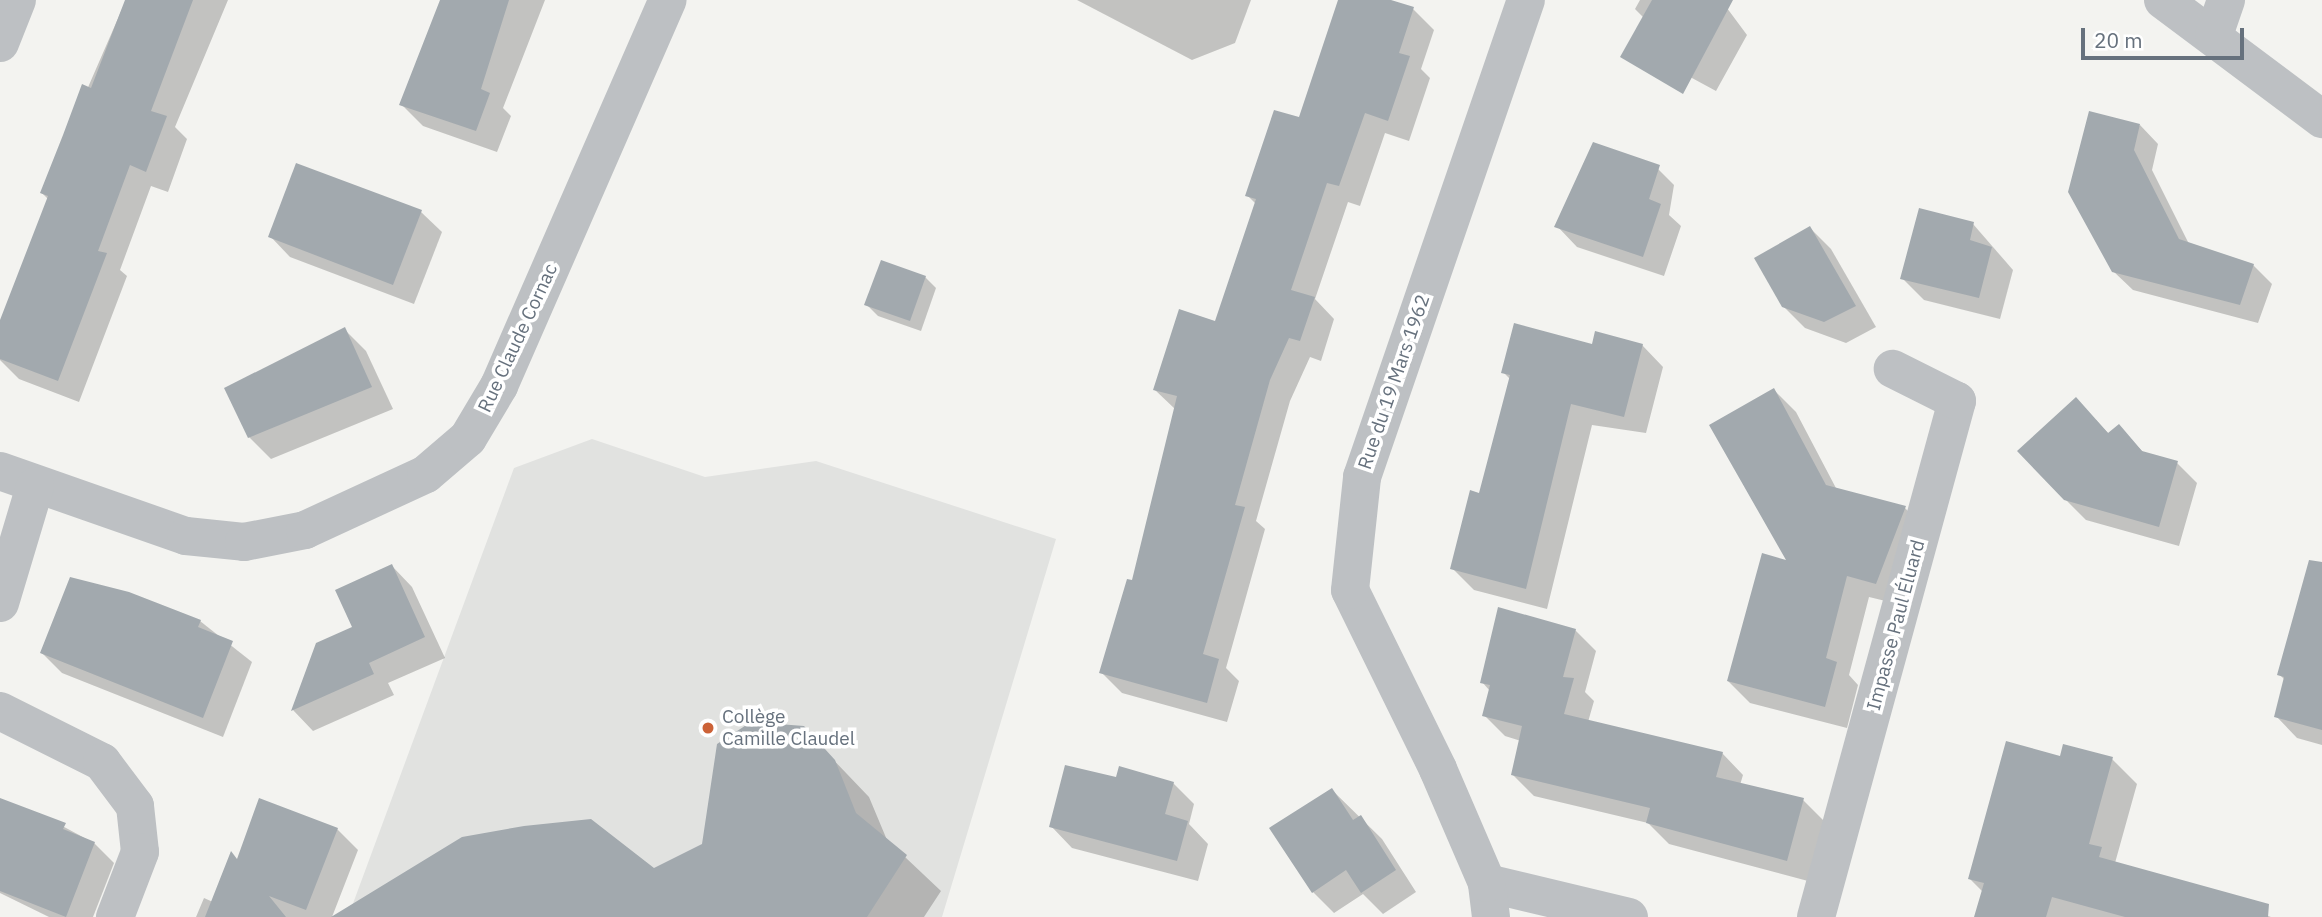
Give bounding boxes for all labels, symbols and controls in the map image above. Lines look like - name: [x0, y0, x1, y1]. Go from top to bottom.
- scale bar: [2084, 14, 2247, 58]
- text: 20 m: [2094, 26, 2143, 54]
- street label: Rue Claude Cornac: [474, 260, 562, 416]
- street label: Rue du 19 Mars 1962: [1353, 292, 1435, 472]
- street label: Impasse Paul Éluard: [1862, 537, 1930, 713]
- place label: Collège Camille Claudel: [722, 706, 855, 750]
- marker: Collège Camille Claudel: [700, 720, 716, 736]

